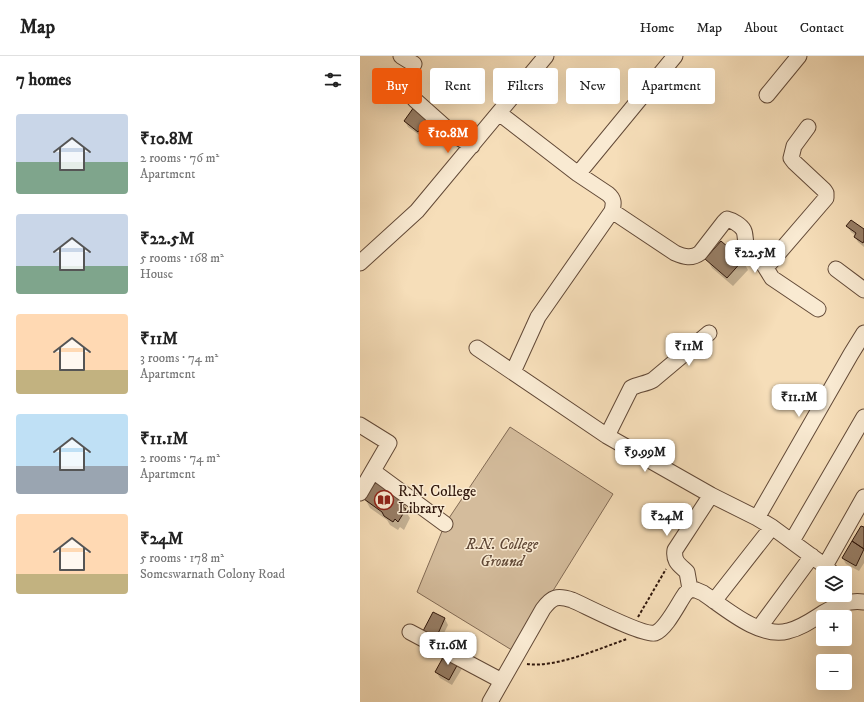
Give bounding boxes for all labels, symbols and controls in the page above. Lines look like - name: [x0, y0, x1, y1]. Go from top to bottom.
- text: Map: [20, 16, 55, 39]
- text: Home: [640, 19, 674, 37]
- text: Map: [696, 19, 722, 37]
- text: About: [744, 19, 778, 37]
- text: Contact: [800, 19, 844, 37]
- chip: Buy: [372, 68, 422, 104]
- chip: Rent: [430, 68, 485, 104]
- chip: Filters: [493, 68, 558, 104]
- chip: New: [566, 68, 620, 104]
- chip: Apartment: [628, 68, 715, 104]
- text: 7 homes: [16, 69, 71, 91]
- icon: filters: [322, 69, 344, 91]
- pin: ₹10.8M: [415, 120, 481, 154]
- text: ₹10.8M: [428, 125, 468, 141]
- text: ₹10.8M: [140, 128, 193, 150]
- icon: home: [48, 130, 96, 178]
- text: 2 rooms · 76 m²: [140, 150, 219, 166]
- text: Apartment: [140, 166, 195, 182]
- text: ₹22.5M: [140, 228, 195, 250]
- icon: home: [48, 230, 96, 278]
- pin: ₹22.5M: [722, 240, 788, 274]
- text: ₹22.5M: [734, 245, 776, 261]
- text: 5 rooms · 168 m²: [140, 250, 224, 266]
- text: House: [140, 266, 173, 282]
- text: ₹11M: [140, 328, 178, 350]
- icon: home: [48, 330, 96, 378]
- pin: ₹11M: [665, 333, 713, 367]
- text: ₹11M: [675, 338, 703, 354]
- text: 3 rooms · 74 m²: [140, 350, 218, 366]
- text: Apartment: [140, 366, 195, 382]
- pin: ₹11.1M: [766, 384, 832, 418]
- text: ₹11.1M: [781, 389, 817, 405]
- text: ₹11.1M: [140, 428, 188, 450]
- icon: home: [48, 430, 96, 478]
- pin: ₹9.99M: [612, 439, 678, 473]
- text: ₹9.99M: [624, 444, 666, 460]
- text: 2 rooms · 74 m²: [140, 450, 220, 466]
- text: Apartment: [140, 466, 195, 482]
- place label: R.N. College Library: [398, 482, 476, 518]
- library icon: R.N. College Library: [373, 489, 395, 511]
- pin: ₹24M: [643, 503, 691, 537]
- text: ₹24M: [650, 508, 684, 524]
- text: ₹24M: [140, 528, 183, 550]
- icon: home: [48, 530, 96, 578]
- park label: R.N. College Ground: [465, 535, 539, 571]
- text: 5 rooms · 178 m²: [140, 550, 224, 566]
- text: Someswarnath Colony Road: [140, 566, 285, 582]
- map controls: [816, 566, 852, 690]
- button: layers: [816, 566, 852, 602]
- button: +: [816, 610, 852, 646]
- pin: ₹11.6M: [415, 632, 481, 666]
- text: ₹11.6M: [429, 637, 467, 653]
- button: −: [816, 654, 852, 690]

